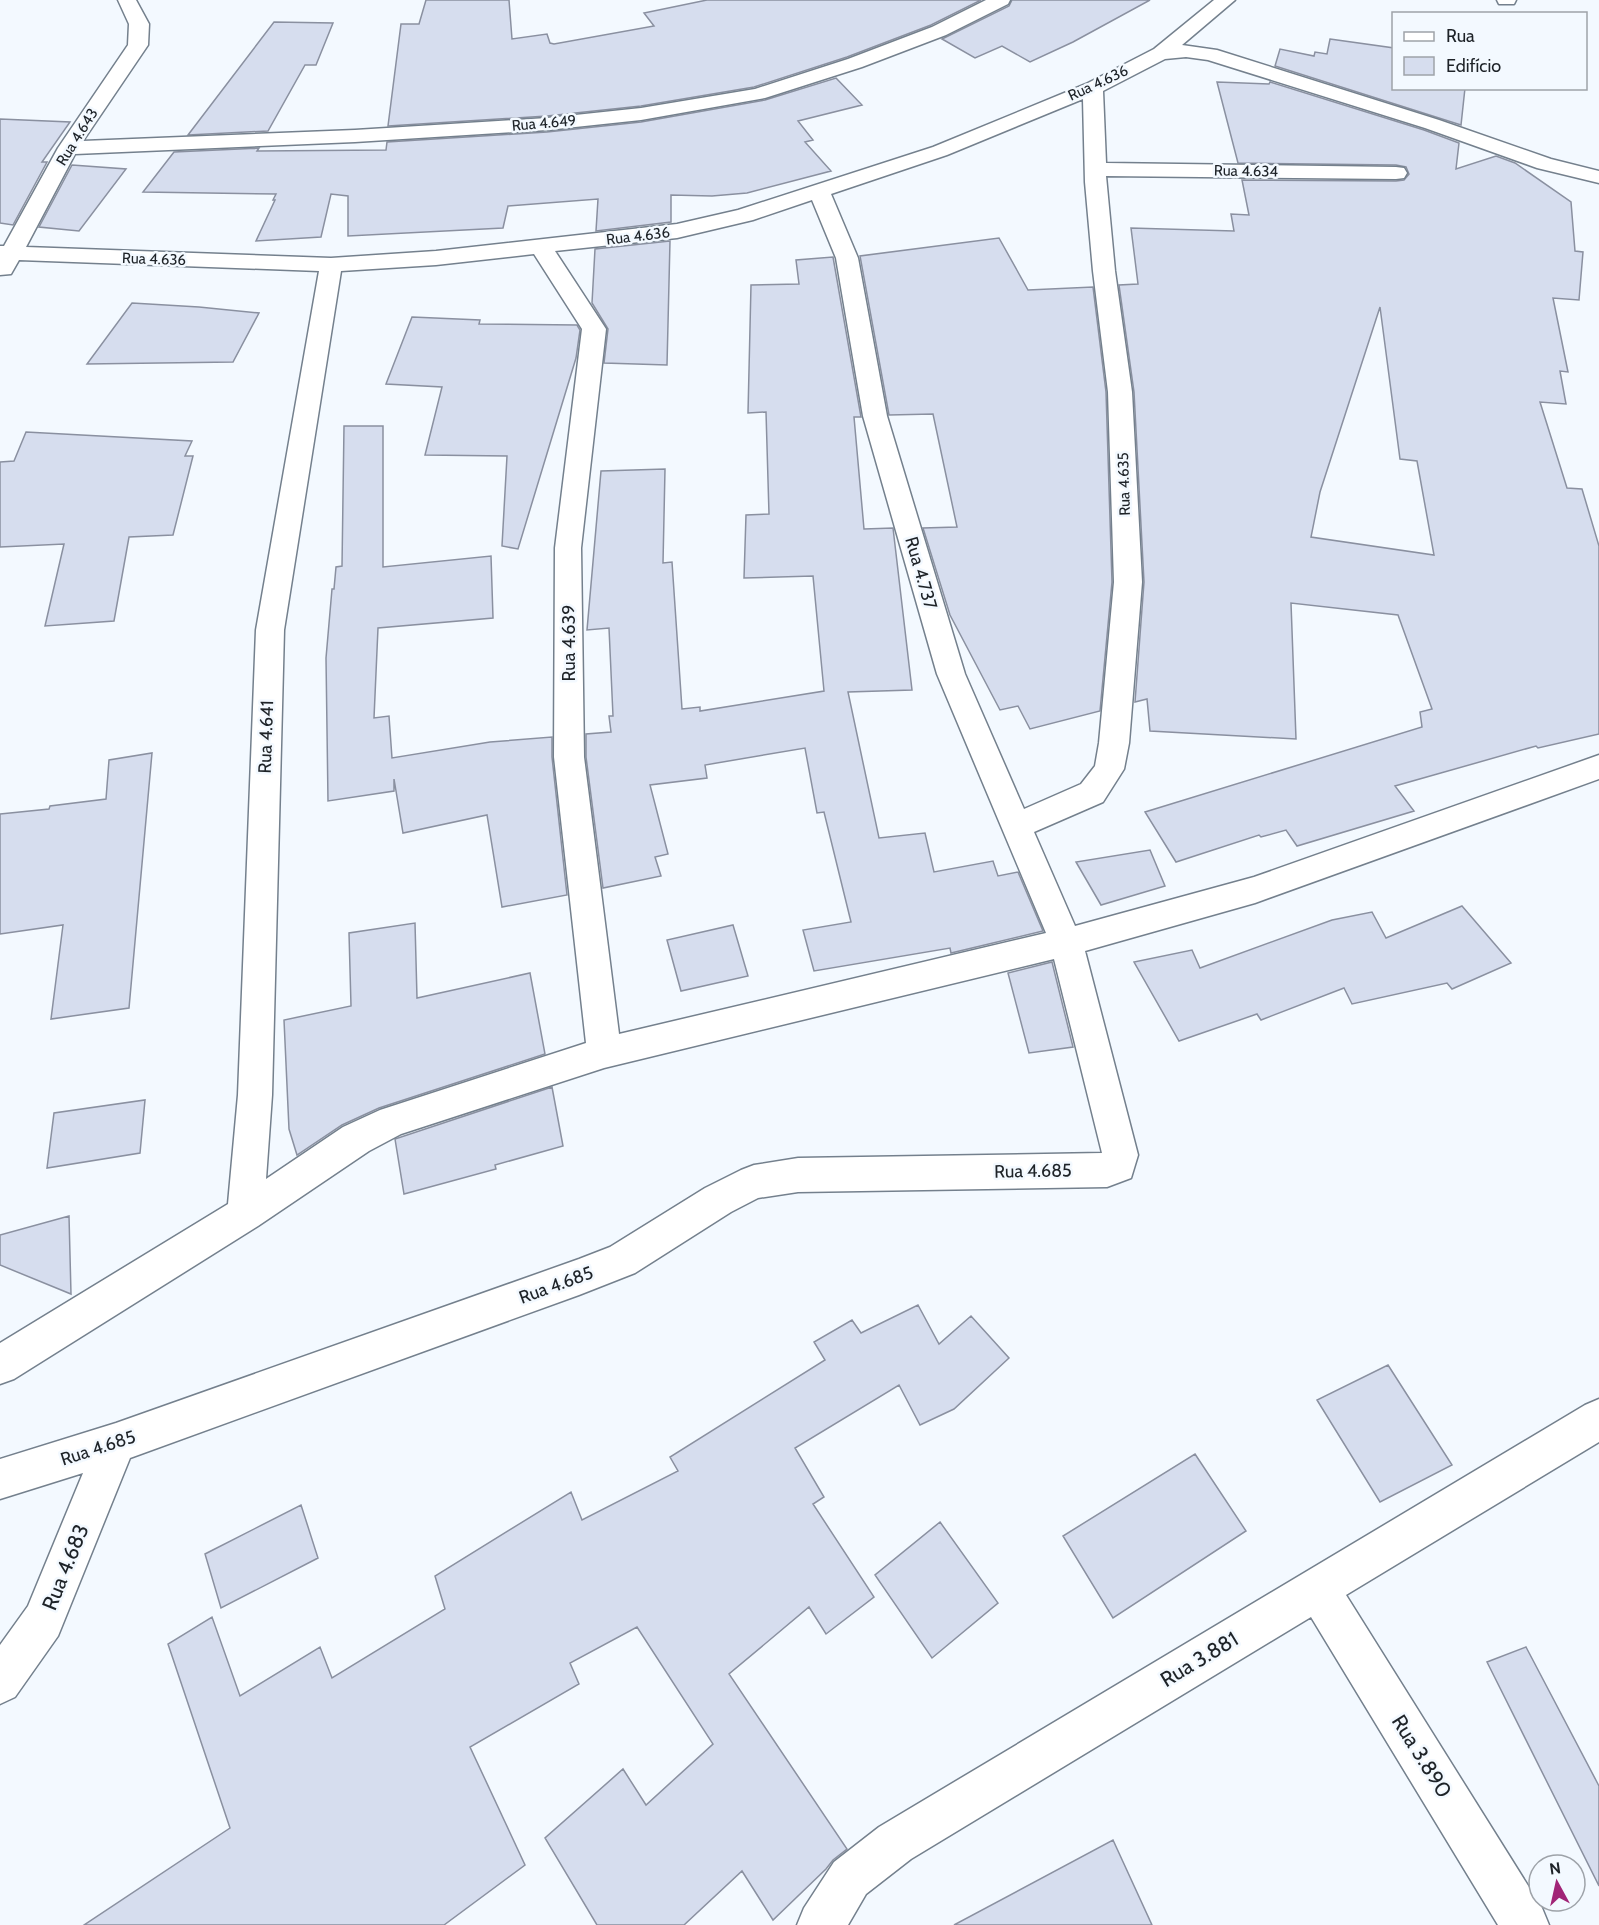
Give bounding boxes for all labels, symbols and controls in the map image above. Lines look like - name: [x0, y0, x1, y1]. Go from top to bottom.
- legend: [1392, 12, 1587, 90]
- text: Rua: [1446, 25, 1475, 47]
- text: Edifício: [1446, 55, 1501, 77]
- street label: Rua 4.636: [1065, 61, 1131, 105]
- street label: Rua 4.643: [52, 105, 102, 169]
- street label: Rua 4.649: [511, 111, 577, 135]
- street label: Rua 4.634: [1214, 161, 1279, 181]
- street label: Rua 4.636: [605, 223, 671, 249]
- street label: Rua 4.636: [122, 249, 186, 269]
- street label: Rua 4.635: [1114, 452, 1134, 516]
- street label: Rua 4.737: [900, 534, 942, 612]
- street label: Rua 4.639: [558, 605, 580, 681]
- street label: Rua 4.641: [254, 700, 278, 774]
- street label: Rua 4.685: [994, 1159, 1072, 1183]
- street label: Rua 4.685: [516, 1261, 596, 1309]
- street label: Rua 4.685: [58, 1426, 138, 1470]
- street label: Rua 4.683: [36, 1520, 94, 1614]
- street label: Rua 3.881: [1156, 1626, 1242, 1692]
- street label: Rua 3.890: [1387, 1710, 1457, 1802]
- north arrow: [1527, 1853, 1587, 1913]
- text: N: [1548, 1858, 1562, 1879]

